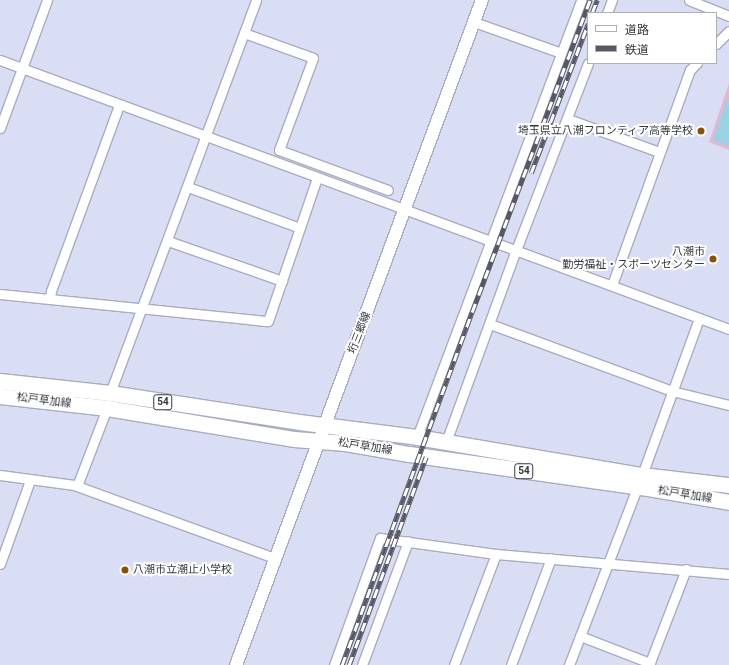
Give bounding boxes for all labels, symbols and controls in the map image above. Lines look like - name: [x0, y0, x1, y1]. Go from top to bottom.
- legend: [587, 12, 717, 64]
- text: 道路: [625, 23, 649, 37]
- text: 鉄道: [625, 43, 649, 57]
- place label: 埼玉県立八潮フロンティア高等学校: [517, 124, 693, 138]
- marker: 埼玉県立八潮フロンティア高等学校: [696, 126, 706, 136]
- place label: 八潮市 勤労福祉・スポーツセンター: [562, 246, 705, 272]
- marker: 八潮市 勤労福祉・スポーツセンター: [708, 254, 718, 264]
- street label: 垳三郷線: [346, 310, 374, 356]
- street label: 松戸草加線: [16, 391, 72, 411]
- road number: 54: [153, 394, 173, 410]
- street label: 松戸草加線: [337, 436, 393, 458]
- road number: 54: [514, 463, 534, 479]
- street label: 松戸草加線: [657, 484, 713, 506]
- place label: 八潮市立潮止小学校: [133, 563, 232, 577]
- marker: 八潮市立潮止小学校: [120, 565, 130, 575]

